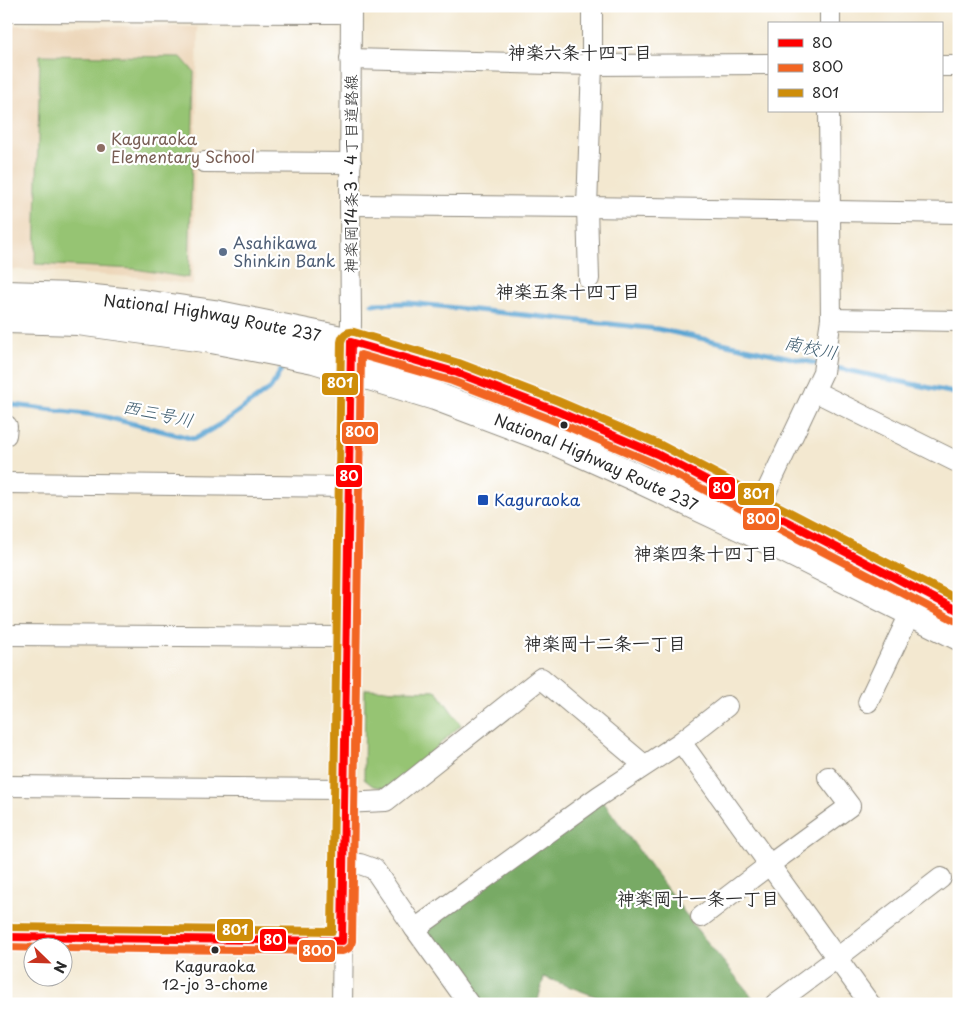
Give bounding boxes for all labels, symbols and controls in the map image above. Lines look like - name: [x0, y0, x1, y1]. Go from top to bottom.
- legend: [768, 22, 942, 112]
- text: 80: [812, 30, 832, 53]
- district label: 神楽六条十四丁目: [508, 38, 652, 65]
- text: 800: [812, 54, 843, 77]
- street label: 神楽岡14条3・4丁目道路線: [338, 75, 362, 273]
- text: 801: [812, 80, 839, 103]
- place label: Kaguraoka Elementary School: [111, 126, 255, 168]
- marker: Kaguraoka Elementary School: [95, 142, 107, 154]
- place label: Asahikawa Shinkin Bank: [233, 230, 336, 272]
- marker: Asahikawa Shinkin Bank: [217, 246, 229, 258]
- district label: 神楽五条十四丁目: [496, 277, 640, 304]
- street label: National Highway Route 237: [103, 287, 324, 347]
- water label: 南校川: [782, 328, 841, 365]
- line badge: 801: [321, 372, 359, 396]
- text: 801: [327, 372, 353, 393]
- water label: 西三号川: [120, 392, 196, 433]
- street label: National Highway Route 237: [491, 406, 703, 516]
- unlabelled marker: [559, 420, 569, 430]
- line badge: 800: [341, 421, 379, 445]
- text: 800: [345, 421, 375, 442]
- line badge: 80: [335, 464, 363, 488]
- text: 80: [339, 465, 359, 486]
- line badge: 80: [708, 476, 736, 500]
- text: 80: [712, 477, 732, 498]
- line badge: 801: [737, 482, 775, 506]
- text: 801: [743, 483, 769, 504]
- place label: Kaguraoka: [494, 487, 581, 511]
- marker: Kaguraoka: [476, 493, 490, 507]
- line badge: 800: [742, 507, 780, 531]
- text: 800: [746, 508, 776, 529]
- district label: 神楽四条十四丁目: [634, 539, 778, 566]
- district label: 神楽岡十二条一丁目: [524, 629, 686, 656]
- district label: 神楽岡十一条一丁目: [617, 884, 779, 911]
- line badge: 801: [216, 918, 254, 942]
- text: 801: [222, 919, 248, 940]
- line badge: 80: [259, 928, 287, 952]
- text: 80: [263, 929, 283, 950]
- north arrow: [22, 938, 72, 988]
- line badge: 800: [298, 939, 336, 963]
- text: 800: [302, 940, 332, 961]
- marker: Kaguraoka 12-jo 3-chome: [210, 945, 220, 955]
- place label: Kaguraoka 12-jo 3-chome: [162, 954, 268, 995]
- text: N: [49, 958, 72, 976]

